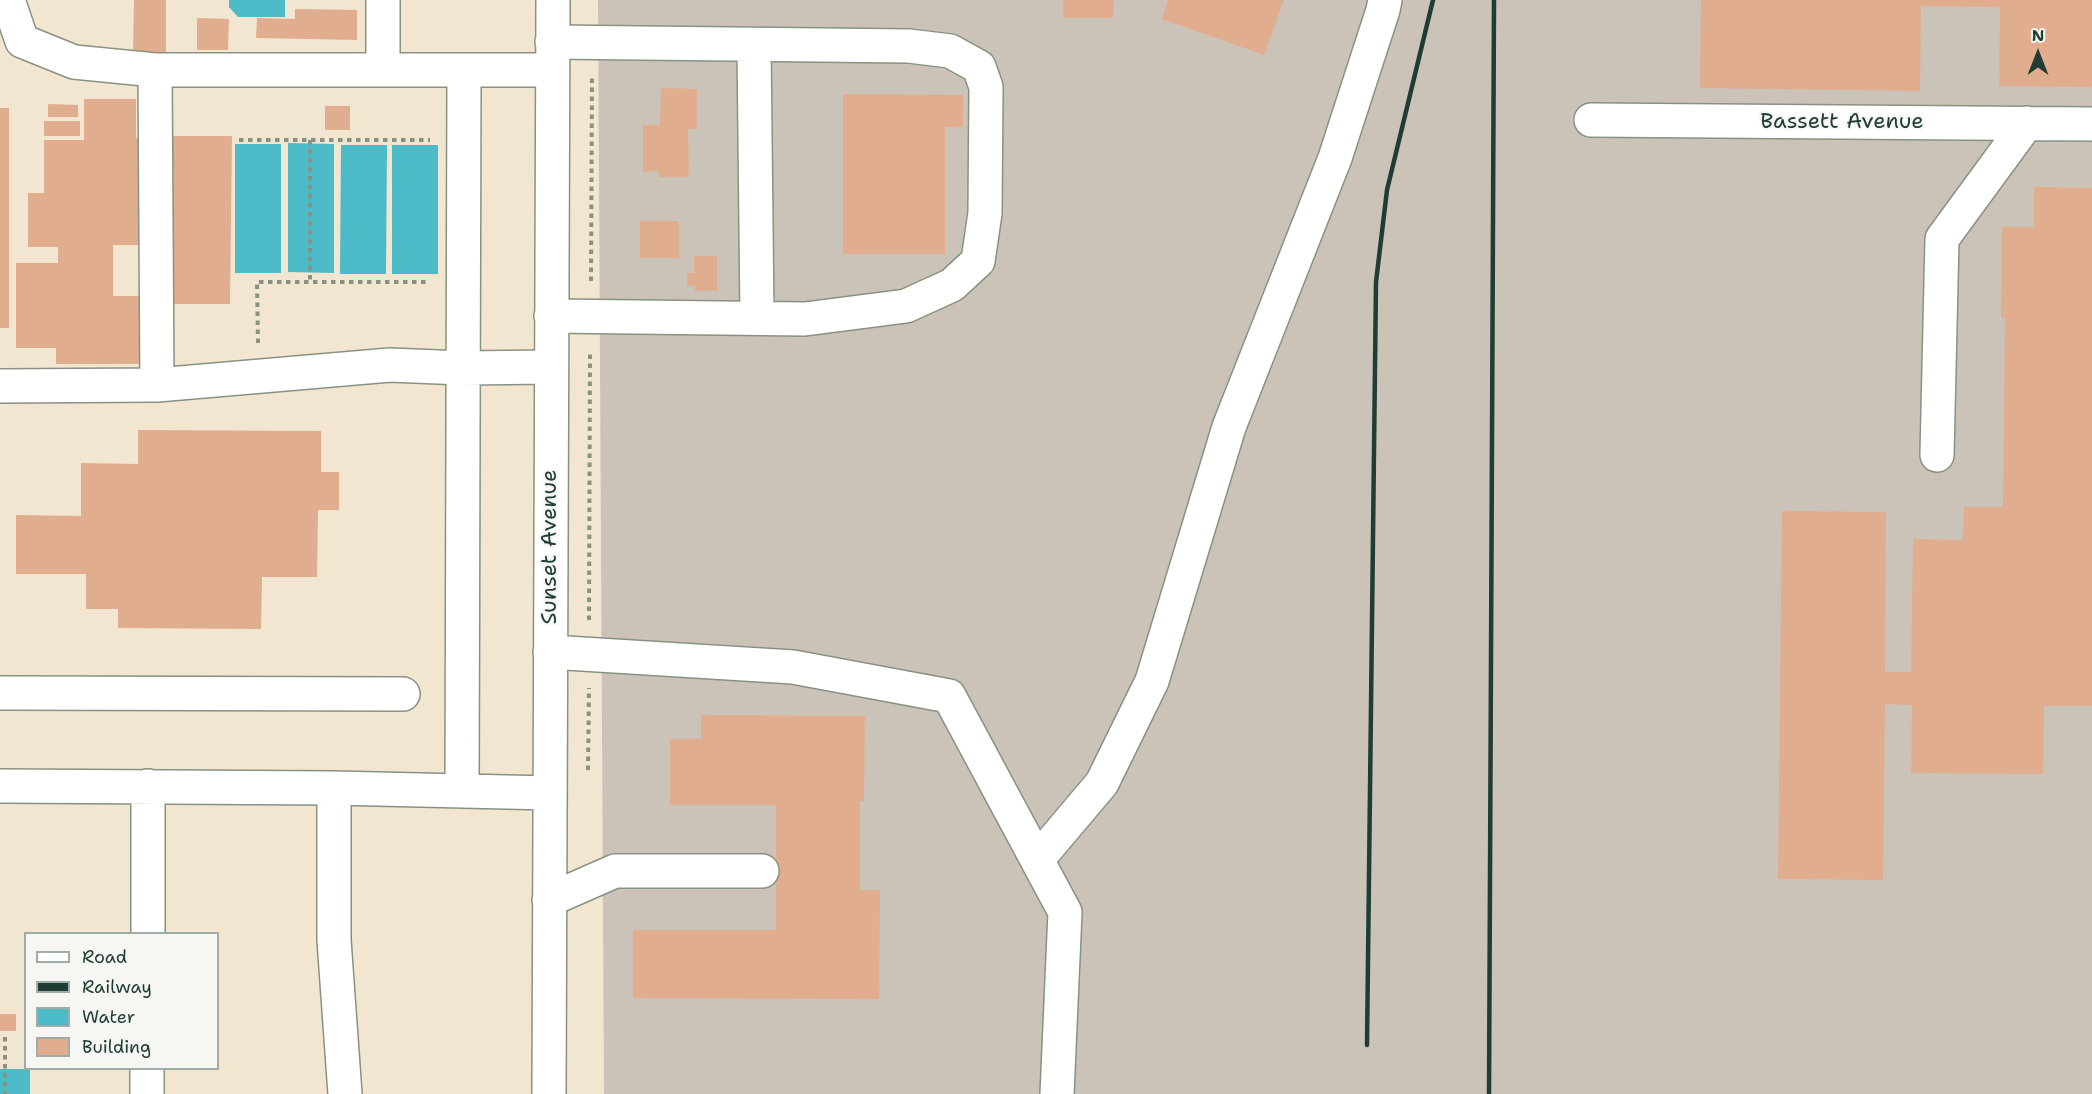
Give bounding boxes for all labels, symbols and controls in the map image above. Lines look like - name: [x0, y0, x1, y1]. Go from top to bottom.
- north arrow: [2008, 24, 2068, 84]
- text: N: [2032, 25, 2044, 46]
- street label: Bassett Avenue: [1760, 109, 1924, 135]
- street label: Sunset Avenue: [537, 469, 563, 625]
- legend: [24, 932, 219, 1070]
- text: Road: [82, 945, 127, 969]
- text: Railway: [82, 975, 152, 999]
- text: Water: [82, 1005, 135, 1029]
- text: Building: [82, 1035, 151, 1059]

